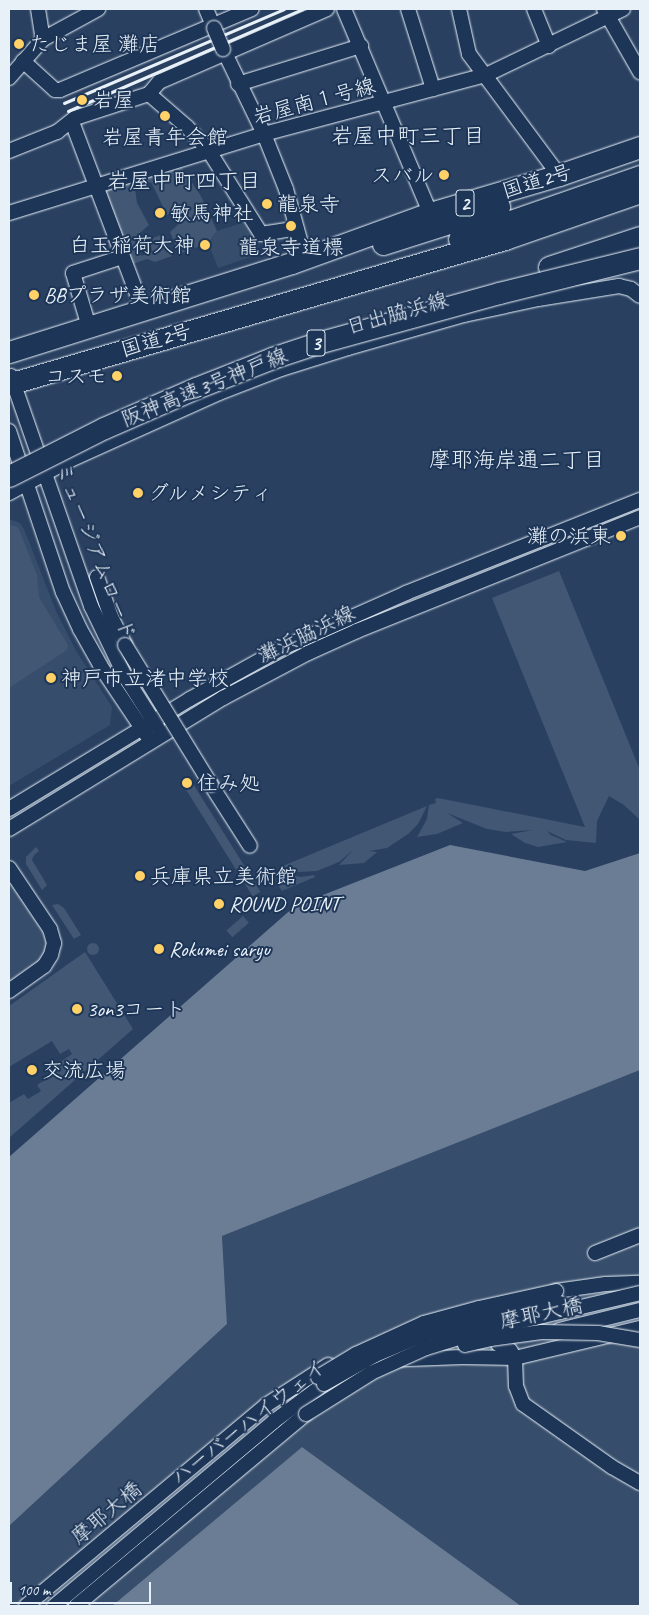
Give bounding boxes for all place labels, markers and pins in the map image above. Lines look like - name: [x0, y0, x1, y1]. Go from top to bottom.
- place label: たじま屋 灘店: [29, 31, 160, 57]
- marker: たじま屋 灘店: [13, 38, 25, 50]
- place label: 岩屋: [93, 87, 135, 113]
- marker: 岩屋: [75, 93, 89, 107]
- marker: 岩屋青年会館: [159, 110, 171, 122]
- place label: 岩屋青年会館: [102, 124, 228, 150]
- place label: スバル: [371, 162, 434, 188]
- marker: スバル: [438, 169, 450, 181]
- place label: 龍泉寺: [277, 191, 340, 217]
- marker: 龍泉寺: [261, 198, 273, 210]
- place label: 敏馬神社: [170, 200, 254, 226]
- marker: 敏馬神社: [154, 207, 166, 219]
- marker: 龍泉寺道標: [285, 220, 297, 232]
- place label: 白玉稲荷大神: [69, 232, 195, 258]
- place label: 龍泉寺道標: [239, 234, 343, 260]
- marker: 白玉稲荷大神: [199, 239, 211, 251]
- place label: BBプラザ美術館: [44, 282, 192, 308]
- marker: BBプラザ美術館: [28, 289, 40, 301]
- place label: コスモ: [44, 363, 107, 389]
- marker: コスモ: [111, 370, 123, 382]
- place label: グルメシティ: [148, 480, 274, 506]
- marker: グルメシティ: [132, 487, 144, 499]
- place label: 灘の浜東: [527, 523, 611, 549]
- marker: 灘の浜東: [615, 530, 627, 542]
- place label: 神戸市立渚中学校: [61, 665, 229, 691]
- marker: 神戸市立渚中学校: [45, 672, 57, 684]
- place label: 住み処: [197, 770, 260, 796]
- marker: 住み処: [181, 777, 193, 789]
- place label: 兵庫県立美術館: [150, 863, 297, 889]
- marker: 兵庫県立美術館: [134, 870, 146, 882]
- place label: ROUND POINT: [229, 891, 340, 917]
- marker: ROUND POINT: [213, 898, 225, 910]
- place label: Rokumei saryu: [169, 936, 270, 962]
- marker: Rokumei saryu: [153, 943, 165, 955]
- place label: 3on3コート: [87, 996, 186, 1022]
- marker: 3on3コート: [71, 1003, 83, 1015]
- place label: 交流広場: [42, 1057, 126, 1083]
- marker: 交流広場: [26, 1064, 38, 1076]

